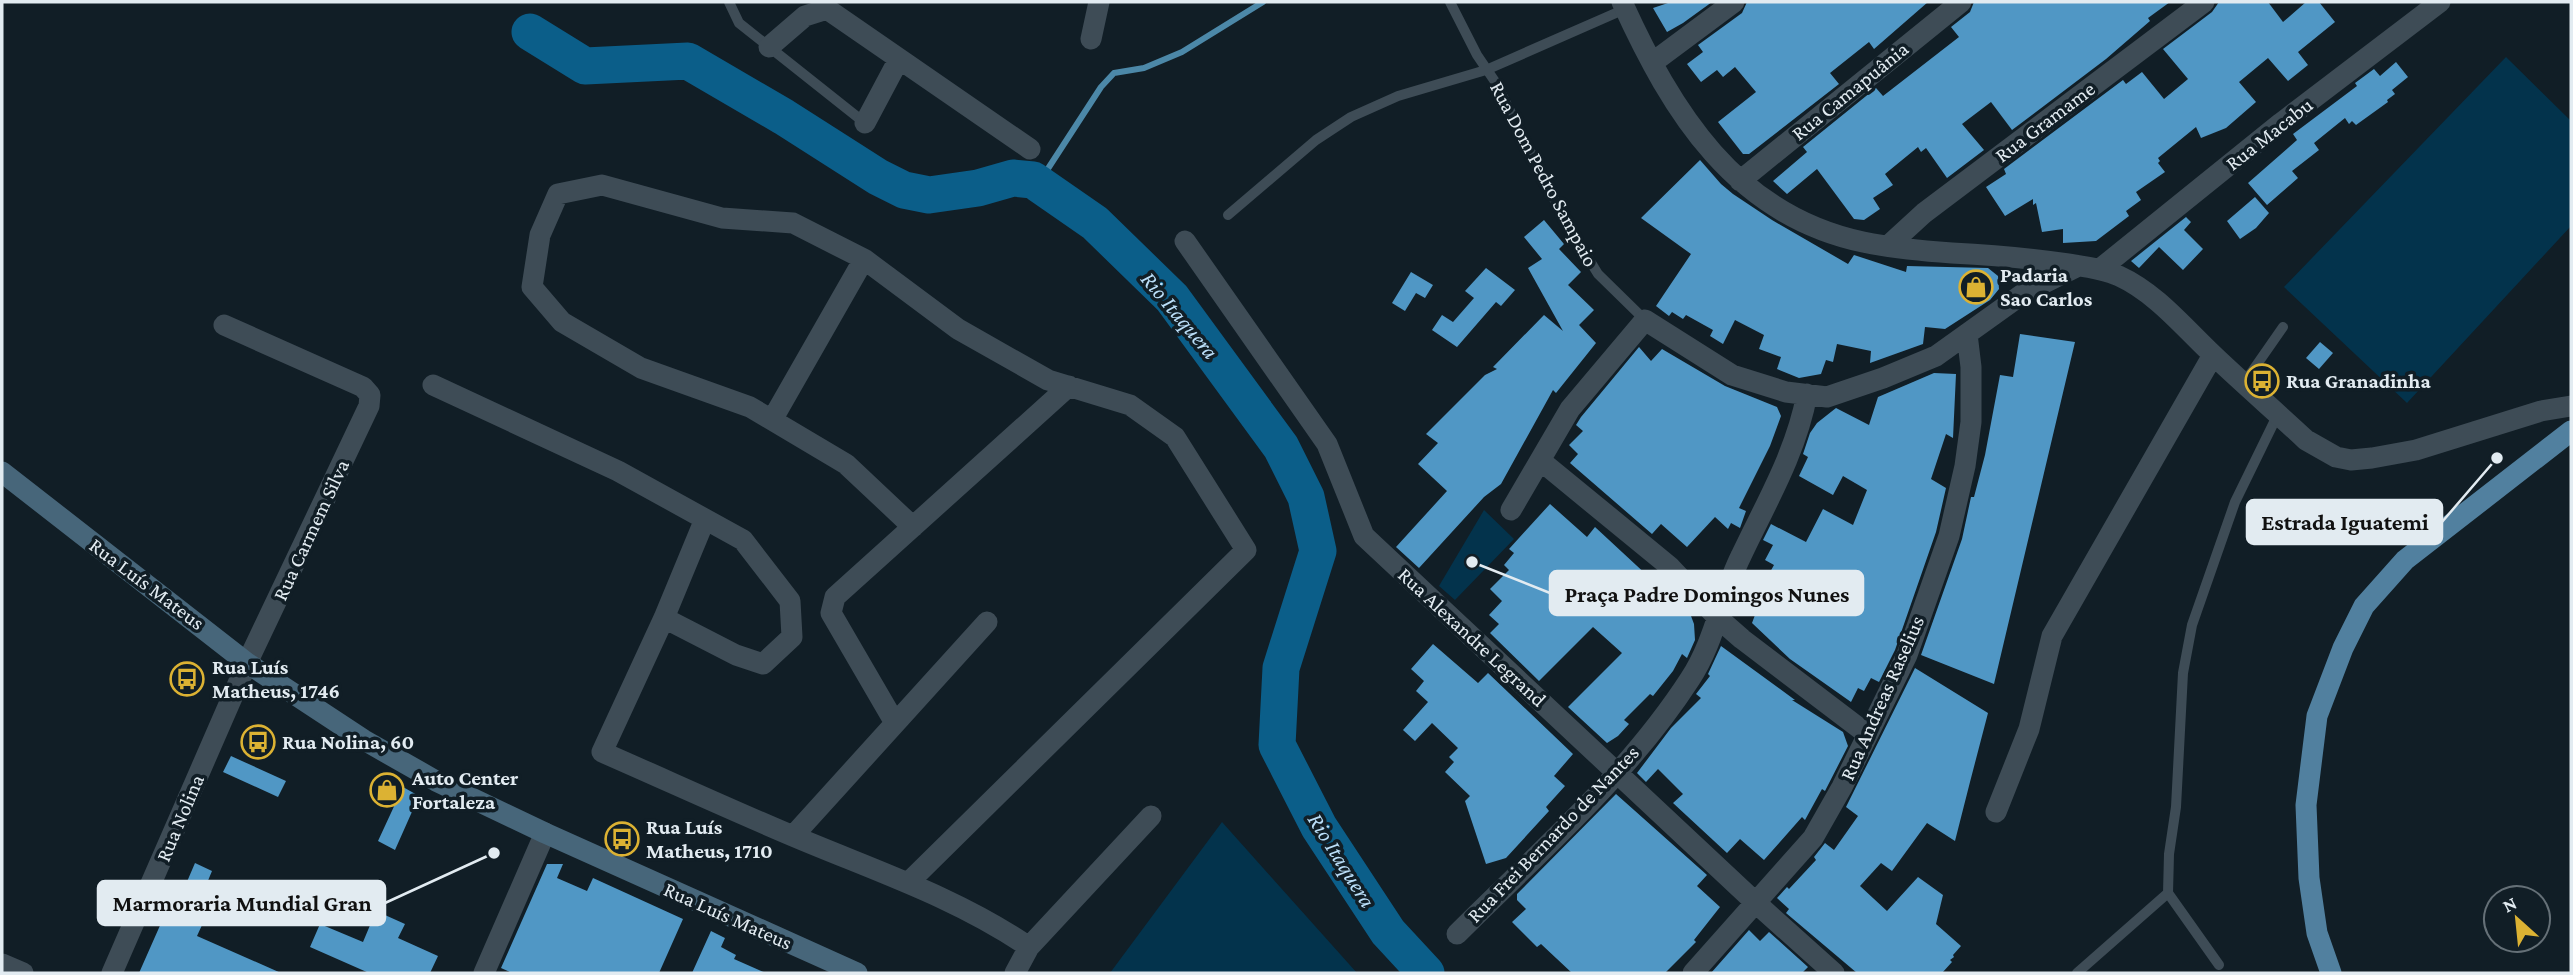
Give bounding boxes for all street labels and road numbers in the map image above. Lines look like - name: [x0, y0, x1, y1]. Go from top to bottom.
- street label: Rua Camapuânia: [1787, 36, 1913, 145]
- street label: Rua Dom Pedro Sampaio: [1485, 77, 1603, 271]
- street label: Rua Gramame: [1990, 77, 2100, 167]
- street label: Rua Macabu: [2221, 93, 2317, 175]
- street label: Rua Carmem Silva: [268, 456, 354, 604]
- street label: Rua Luís Mateus: [85, 533, 209, 635]
- street label: Rua Alexandre Legrand: [1393, 562, 1551, 712]
- street label: Rua Andreas Raselius: [1835, 612, 1929, 784]
- street label: Rua Frei Bernardo de Nantes: [1462, 740, 1644, 928]
- street label: Rua Nolina: [151, 771, 209, 865]
- street label: Rua Luís Mateus: [660, 877, 796, 955]

